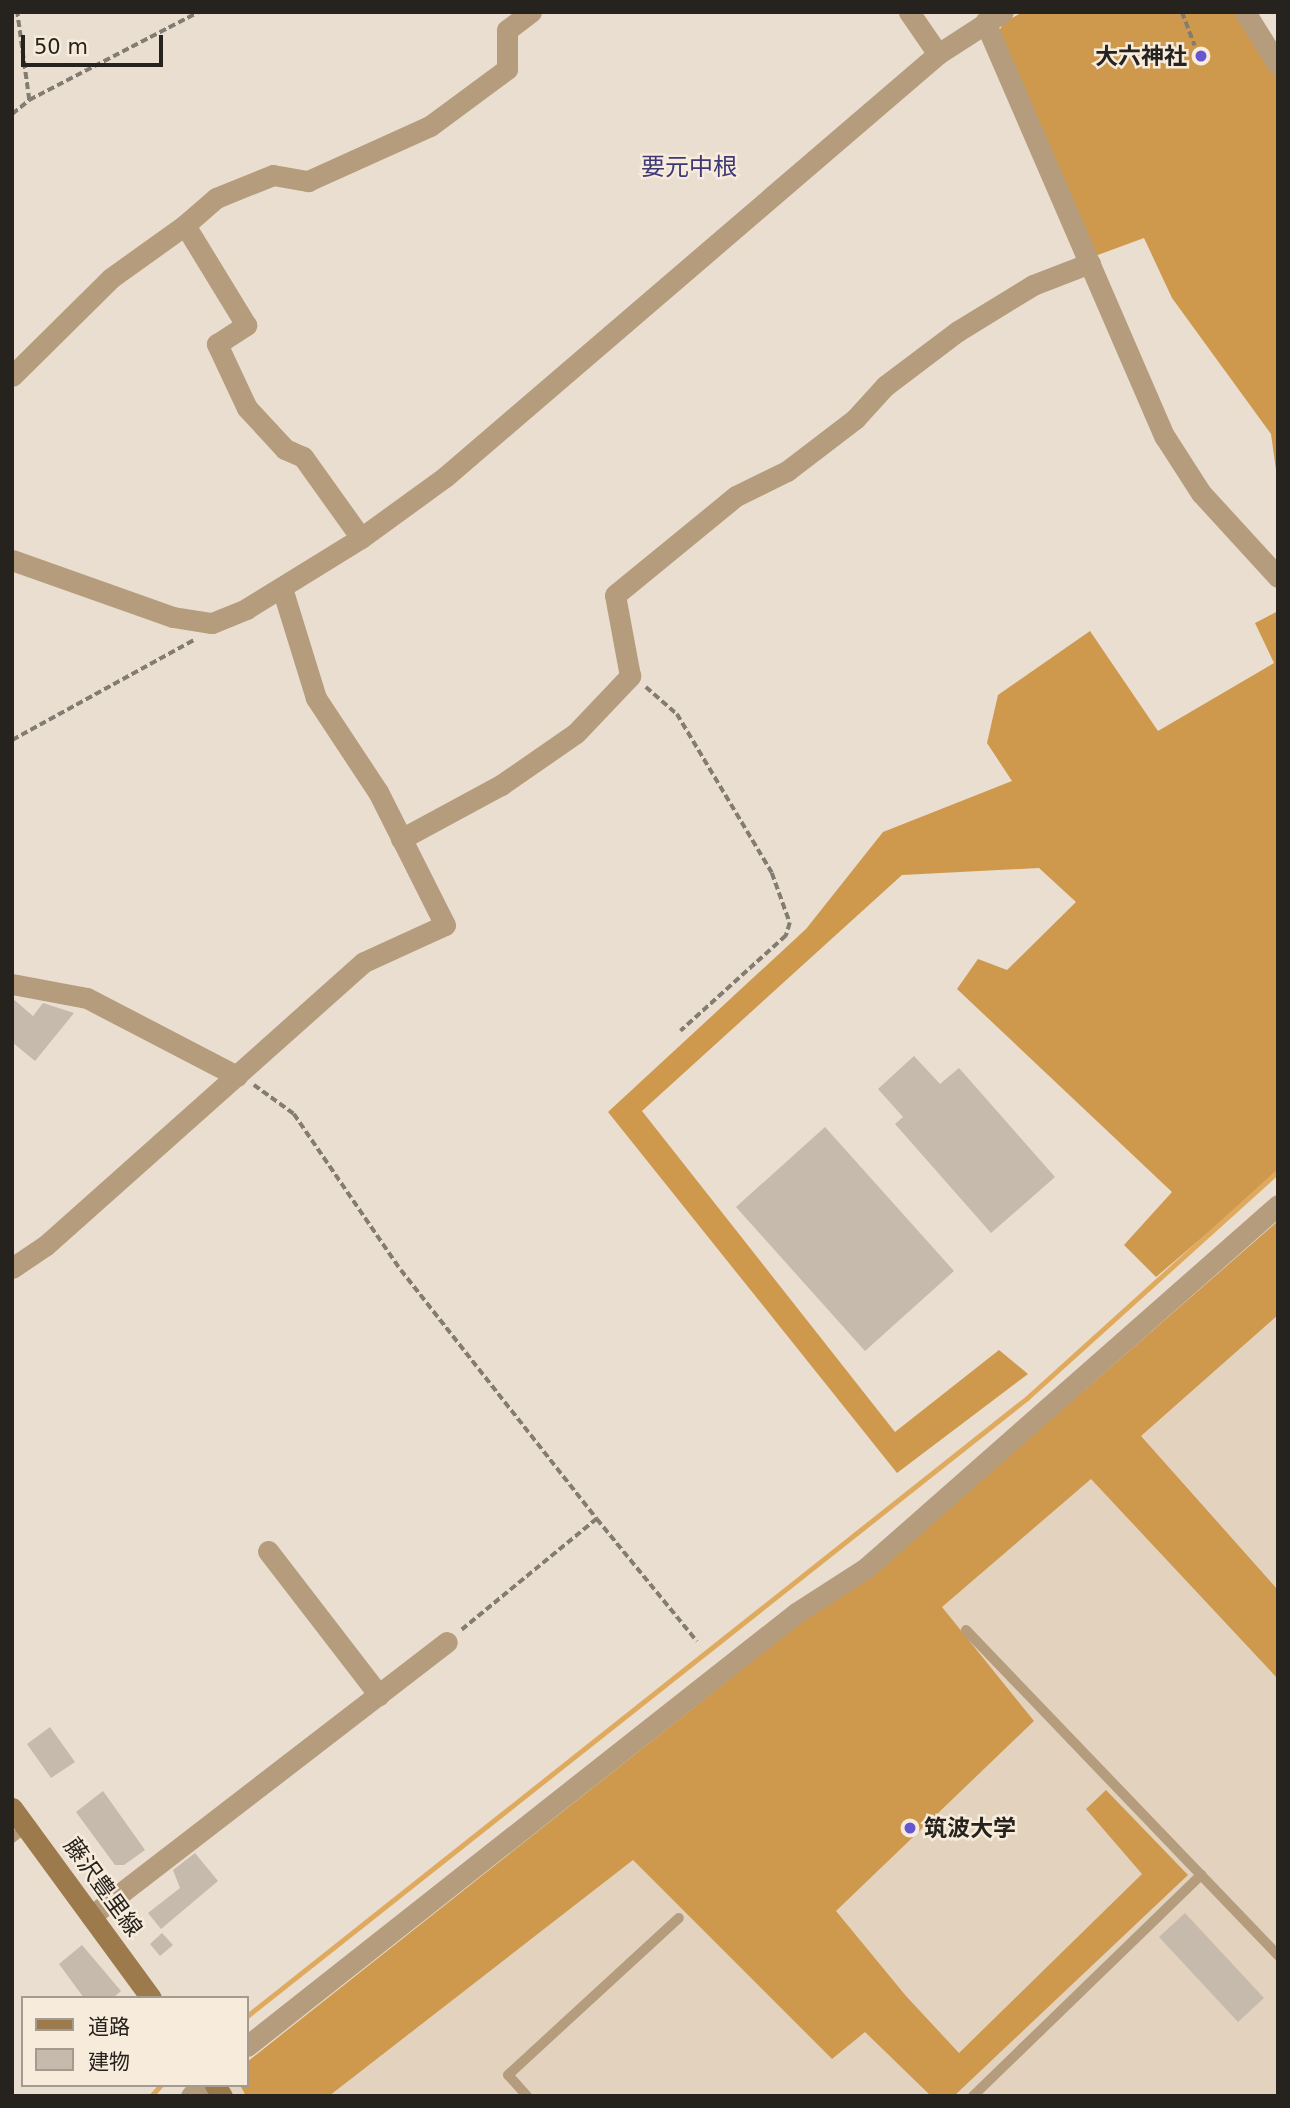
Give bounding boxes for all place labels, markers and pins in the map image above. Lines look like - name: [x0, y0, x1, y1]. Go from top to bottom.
- place label: 大六神社: [1095, 42, 1187, 70]
- marker: 大六神社: [1193, 48, 1209, 64]
- place label: 筑波大学: [924, 1814, 1016, 1842]
- marker: 筑波大学: [902, 1820, 918, 1836]

